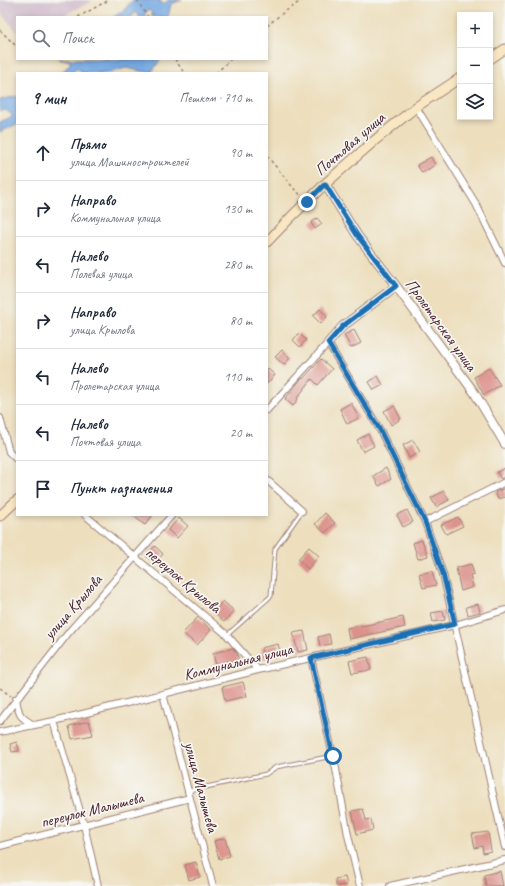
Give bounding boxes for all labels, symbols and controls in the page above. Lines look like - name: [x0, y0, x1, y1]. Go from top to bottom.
- map controls: [457, 12, 493, 120]
- button: +: [457, 12, 493, 48]
- search box: [16, 16, 268, 60]
- icon: search: [30, 27, 52, 49]
- text: Поиск: [62, 29, 94, 48]
- button: −: [457, 48, 493, 84]
- button: layers: [457, 84, 493, 120]
- text: 9 мин: [32, 88, 66, 109]
- text: Пешком · 710 m: [179, 90, 252, 106]
- street label: Почтовая улица: [311, 107, 390, 180]
- text: Прямо: [70, 135, 106, 154]
- icon: ahead: [32, 142, 54, 164]
- text: 90 m: [230, 145, 252, 161]
- text: улица Машиностроителей: [70, 154, 189, 170]
- text: Направо: [70, 191, 116, 210]
- route end: [298, 193, 316, 211]
- icon: right: [32, 198, 54, 220]
- text: 130 m: [224, 201, 252, 217]
- text: Коммунальная улица: [70, 210, 160, 226]
- text: Налево: [70, 247, 108, 266]
- icon: left: [32, 254, 54, 276]
- text: 280 m: [224, 257, 252, 273]
- text: Полевая улица: [70, 266, 132, 282]
- street label: Пролетарская улица: [401, 275, 482, 376]
- text: Направо: [70, 303, 116, 322]
- icon: right: [32, 310, 54, 332]
- text: 80 m: [230, 313, 252, 329]
- text: улица Крылова: [70, 322, 134, 338]
- text: Налево: [70, 359, 108, 378]
- icon: left: [32, 366, 54, 388]
- text: 110 m: [224, 369, 252, 385]
- text: Пролетарская улица: [70, 378, 159, 394]
- text: Налево: [70, 415, 108, 434]
- icon: left: [32, 422, 54, 444]
- text: 20 m: [230, 425, 252, 441]
- text: Почтовая улица: [70, 434, 141, 450]
- icon: arrive: [32, 478, 54, 500]
- text: Пункт назначения: [70, 479, 172, 498]
- street label: переулок Крылова: [141, 542, 226, 619]
- street label: улица Крылова: [39, 569, 108, 644]
- street label: Коммунальная улица: [182, 638, 296, 685]
- street label: улица Малышева: [179, 739, 223, 836]
- route start: [324, 747, 342, 765]
- street label: переулок Малышева: [39, 787, 147, 832]

